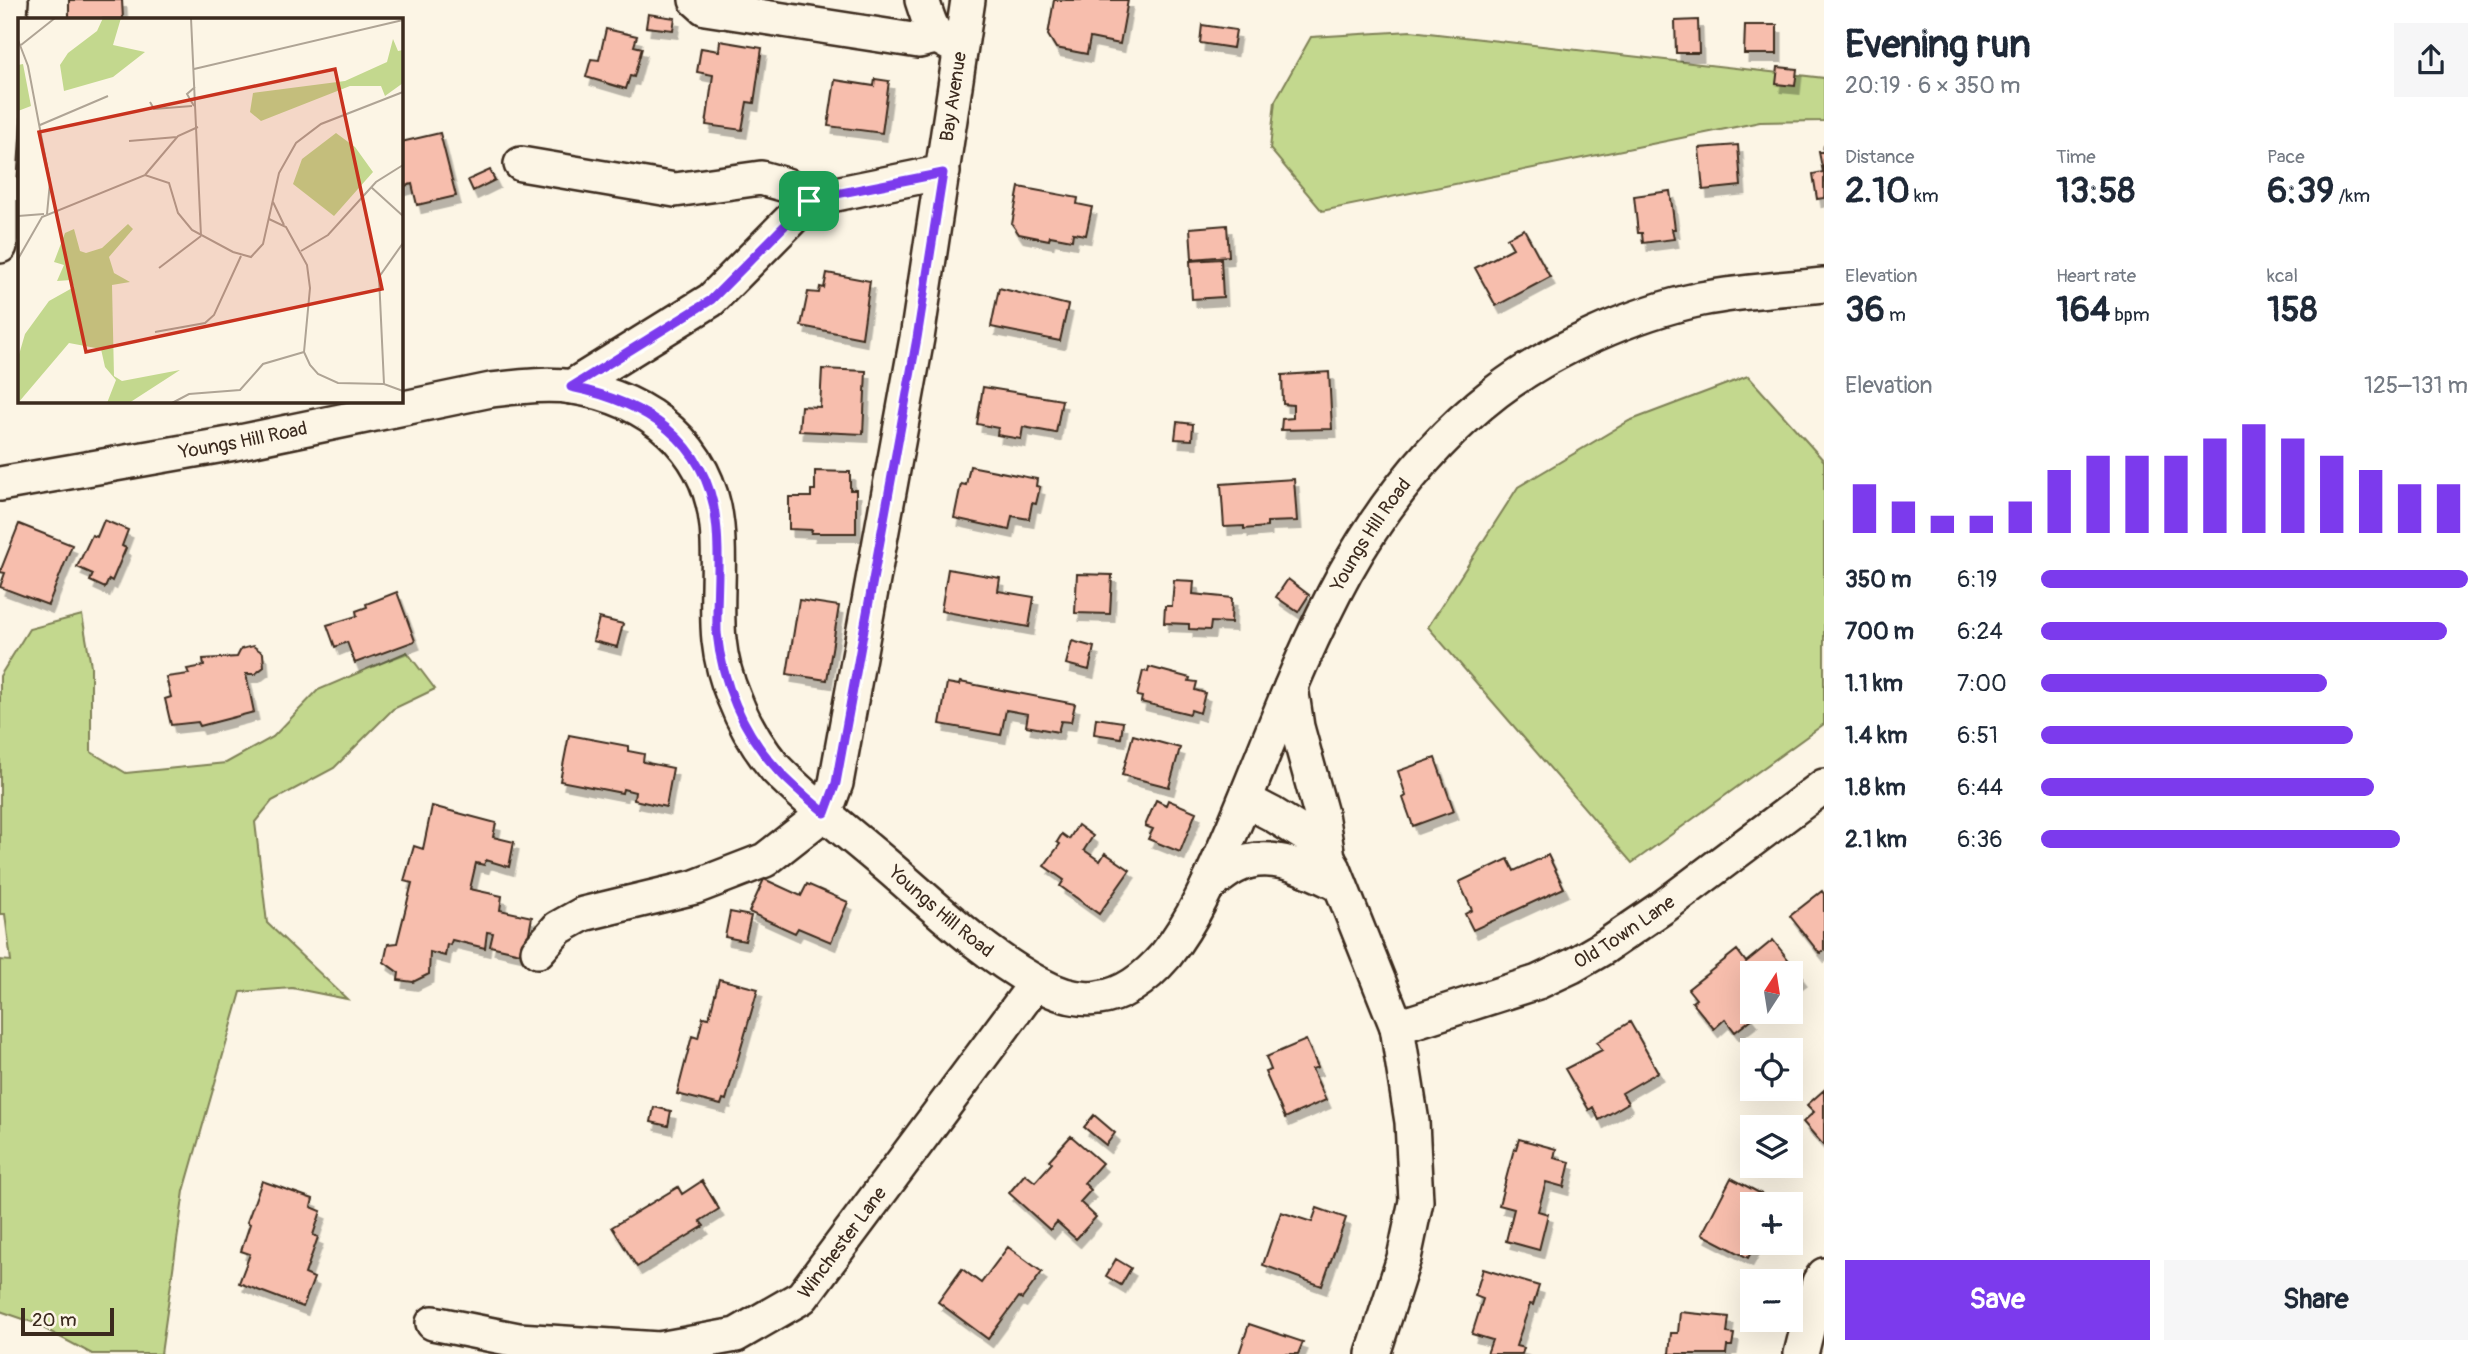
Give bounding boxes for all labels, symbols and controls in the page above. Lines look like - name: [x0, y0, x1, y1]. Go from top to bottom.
- inset map: [18, 18, 402, 402]
- text: Evening run: [1845, 21, 2031, 69]
- button: share: [2394, 23, 2468, 97]
- street label: Bay Avenue: [935, 50, 972, 143]
- text: 20:19 · 6 × 350 m: [1845, 71, 2020, 100]
- text: Distance: [1845, 145, 1914, 169]
- text: Time: [2056, 145, 2096, 169]
- text: Pace: [2267, 145, 2305, 169]
- text: 2.10: [1845, 169, 1910, 213]
- text: 13:58: [2056, 169, 2135, 213]
- text: 6:39: [2267, 169, 2334, 213]
- pin: [779, 171, 839, 231]
- icon: arrive: [790, 182, 828, 220]
- text: km: [1910, 184, 1939, 208]
- text: /km: [2334, 184, 2370, 208]
- text: Elevation: [1845, 264, 1917, 288]
- text: Heart rate: [2056, 264, 2136, 288]
- text: kcal: [2267, 264, 2298, 288]
- text: 36: [1845, 288, 1885, 332]
- text: 164: [2056, 288, 2110, 332]
- text: 158: [2267, 288, 2317, 332]
- text: m: [1885, 303, 1906, 327]
- text: bpm: [2110, 303, 2150, 327]
- text: Elevation: [1845, 371, 1933, 400]
- text: 125–131 m: [2364, 371, 2468, 400]
- street label: Youngs Hill Road: [176, 416, 309, 465]
- street label: Youngs Hill Road: [1325, 473, 1416, 596]
- text: 350 m: [1845, 565, 1911, 594]
- text: 6:19: [1957, 565, 1997, 594]
- text: 700 m: [1845, 617, 1914, 646]
- text: 6:24: [1957, 617, 2003, 646]
- text: 1.1 km: [1845, 669, 1903, 698]
- text: 7:00: [1957, 669, 2007, 698]
- text: 1.4 km: [1845, 721, 1907, 750]
- text: 6:51: [1957, 721, 1998, 750]
- text: 1.8 km: [1845, 773, 1906, 802]
- text: 6:44: [1957, 773, 2003, 802]
- text: 2.1 km: [1845, 825, 1907, 854]
- text: 6:36: [1957, 825, 2003, 854]
- street label: Youngs Hill Road: [883, 860, 998, 963]
- street label: Old Town Lane: [1570, 890, 1680, 974]
- north arrow: [1740, 961, 1802, 1024]
- map controls: [1740, 961, 1803, 1332]
- button: locate: [1740, 1038, 1803, 1101]
- button: layers: [1740, 1115, 1803, 1178]
- street label: Winchester Lane: [793, 1181, 892, 1304]
- button: +: [1740, 1192, 1803, 1255]
- button: Save: [1845, 1260, 2150, 1340]
- button: Share: [2164, 1260, 2468, 1340]
- button: −: [1740, 1269, 1803, 1332]
- scale bar: [21, 1305, 114, 1337]
- text: 20 m: [32, 1308, 77, 1332]

